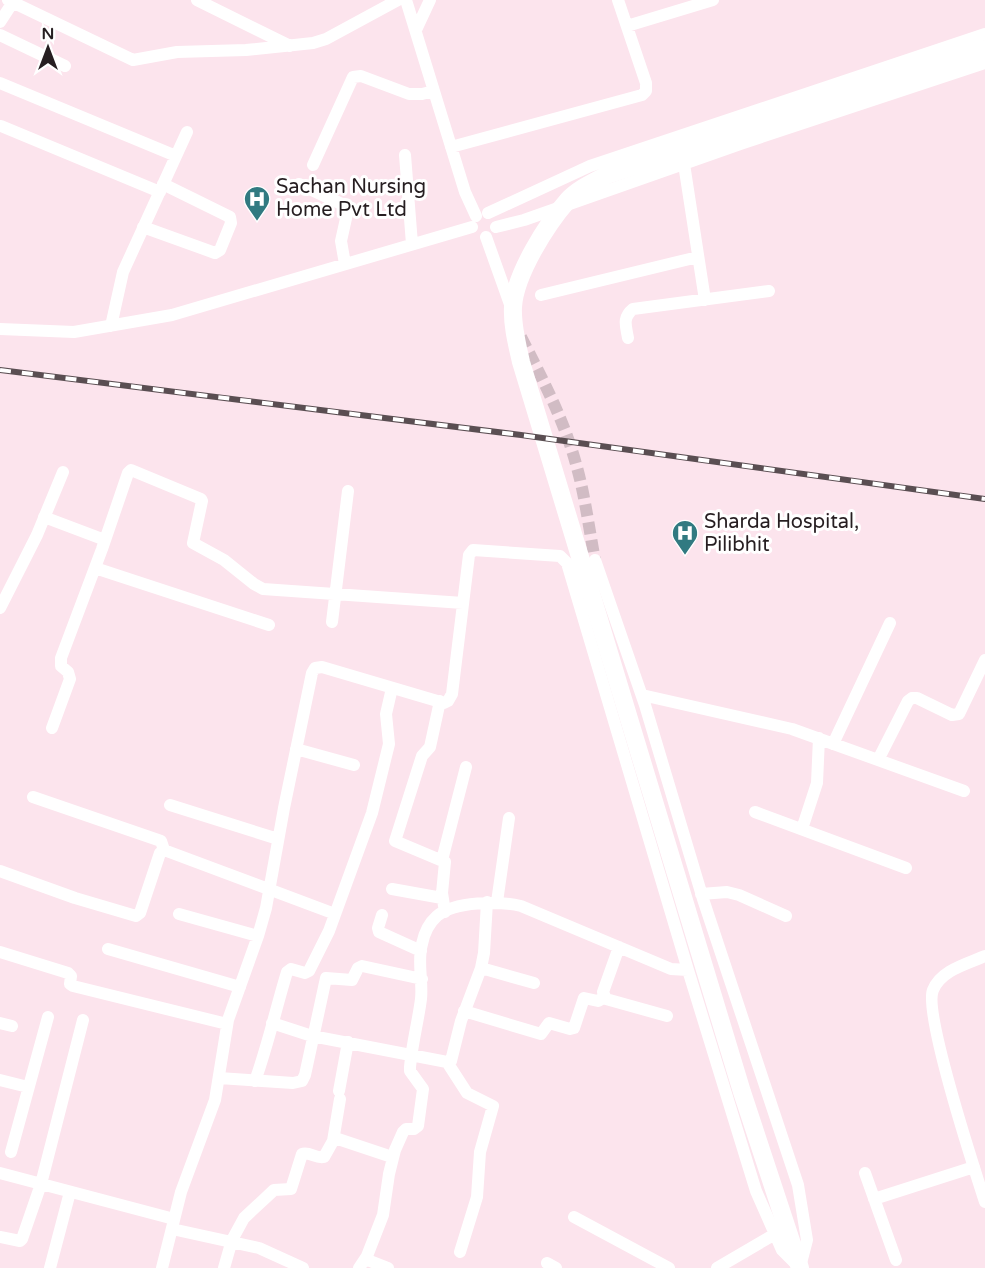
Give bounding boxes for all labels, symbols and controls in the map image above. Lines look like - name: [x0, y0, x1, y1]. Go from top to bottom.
- north arrow: [18, 18, 78, 78]
- text: N: [42, 24, 54, 44]
- place label: Sachan Nursing Home Pvt Ltd: [276, 175, 426, 222]
- hospital icon: Sachan Nursing Home Pvt Ltd: [242, 184, 272, 222]
- place label: Sharda Hospital, Pilibhit: [704, 510, 859, 557]
- hospital icon: Sharda Hospital, Pilibhit: [670, 518, 700, 556]

